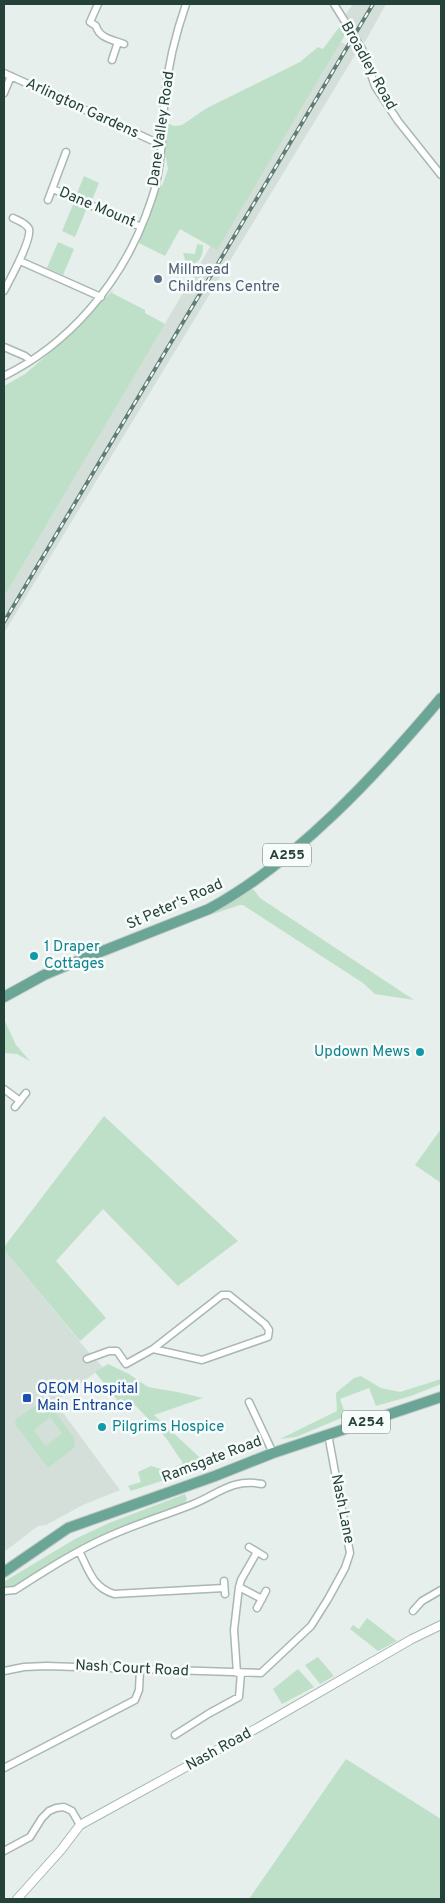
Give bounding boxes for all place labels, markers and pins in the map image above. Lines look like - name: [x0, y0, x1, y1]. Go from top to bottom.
- place label: Millmead Childrens Centre: [168, 261, 280, 297]
- marker: Millmead Childrens Centre: [152, 273, 164, 285]
- place label: 1 Draper Cottages: [44, 938, 104, 974]
- marker: 1 Draper Cottages: [28, 950, 40, 962]
- place label: Updown Mews: [314, 1043, 410, 1062]
- marker: Updown Mews: [414, 1046, 426, 1058]
- place label: QEQM Hospital Main Entrance: [37, 1380, 138, 1416]
- marker: QEQM Hospital Main Entrance: [21, 1392, 33, 1404]
- place label: Pilgrims Hospice: [112, 1418, 224, 1437]
- marker: Pilgrims Hospice: [96, 1421, 108, 1433]

